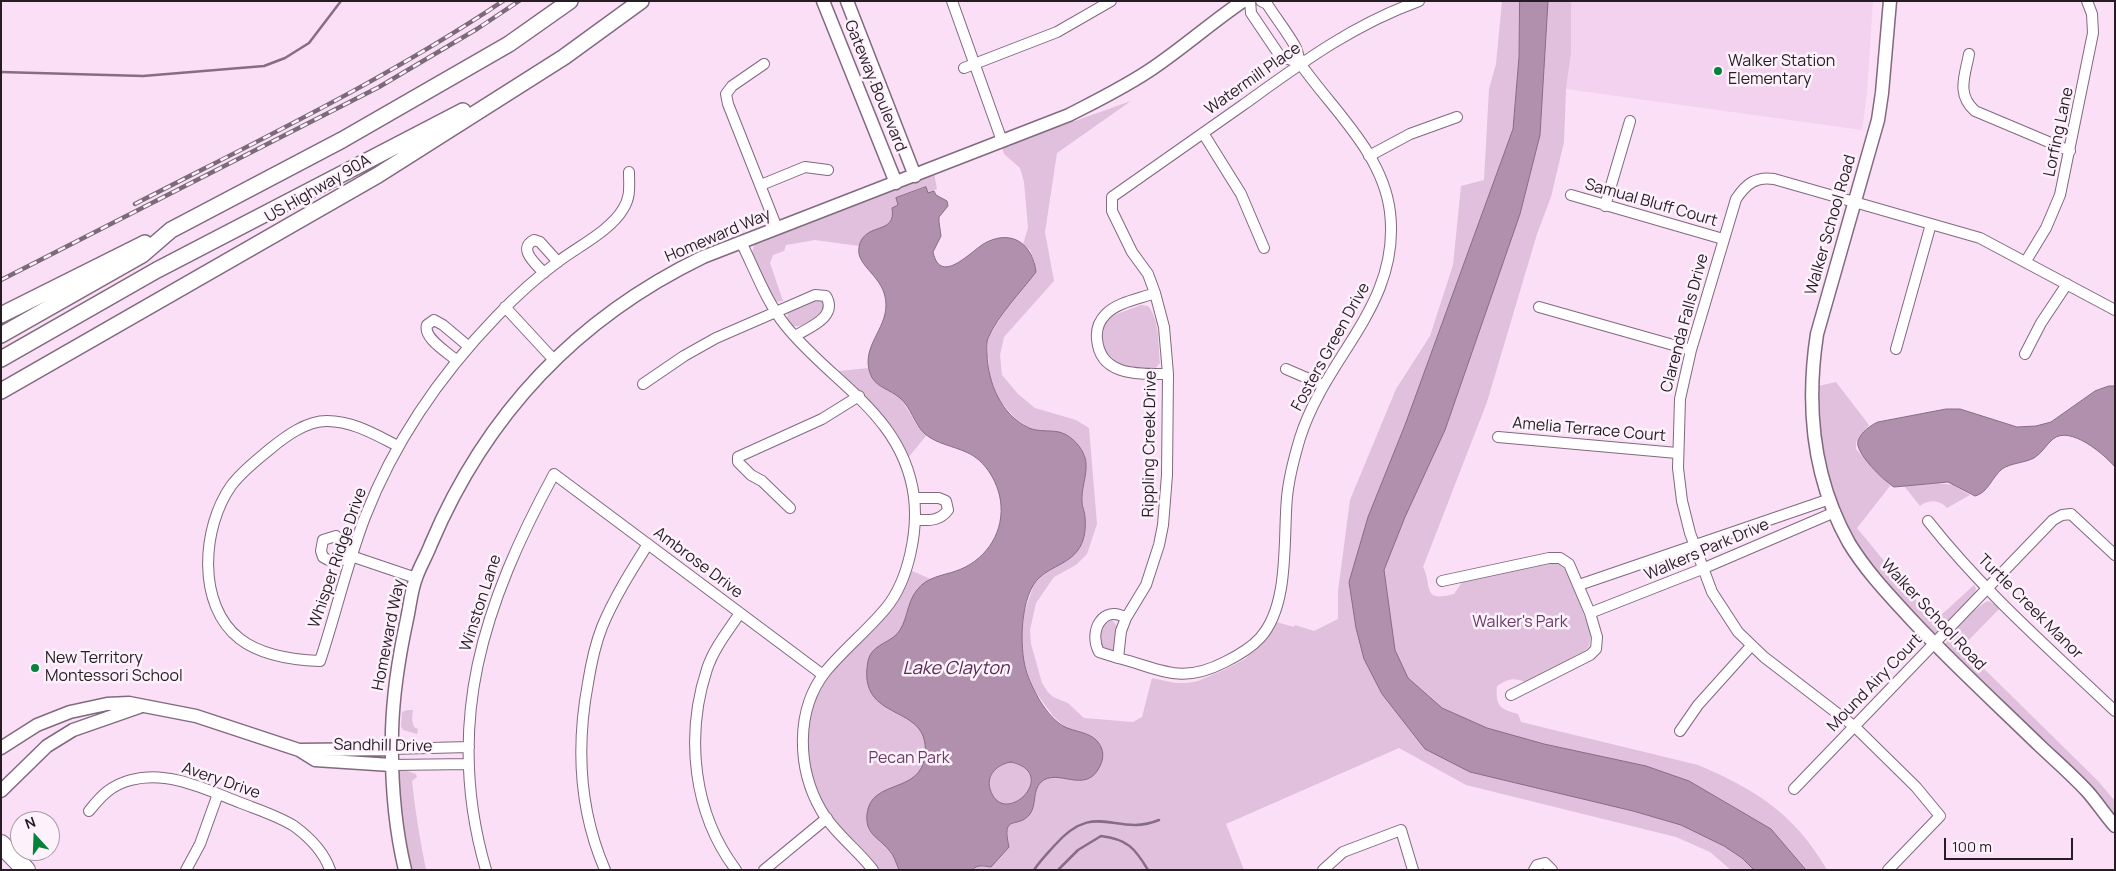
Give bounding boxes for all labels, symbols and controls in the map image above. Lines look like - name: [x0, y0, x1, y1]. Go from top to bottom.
- street label: Gateway Boulevard: [840, 17, 910, 155]
- street label: Watermill Place: [1201, 39, 1305, 119]
- place label: Walker Station Elementary: [1728, 52, 1835, 90]
- marker: Walker Station Elementary: [1712, 65, 1724, 77]
- street label: Lorfing Lane: [2040, 85, 2078, 179]
- street label: US Highway 90A: [262, 151, 374, 227]
- street label: Walker School Road: [1802, 153, 1860, 297]
- street label: Samual Bluff Court: [1582, 175, 1720, 231]
- street label: Homeward Way: [662, 205, 774, 267]
- street label: Clarenda Falls Drive: [1657, 251, 1713, 395]
- street label: Fosters Green Drive: [1288, 280, 1374, 414]
- street label: Rippling Creek Drive: [1139, 370, 1161, 518]
- street label: Amelia Terrace Court: [1511, 414, 1667, 446]
- street label: Whisper Ridge Drive: [305, 485, 371, 631]
- street label: Walkers Park Drive: [1642, 515, 1772, 585]
- street label: Ambrose Drive: [650, 523, 746, 603]
- street label: Turtle Creek Manor: [1973, 550, 2087, 664]
- street label: Winston Lane: [456, 552, 506, 654]
- street label: Walker School Road: [1877, 555, 1989, 675]
- street label: Homeward Way: [369, 578, 409, 692]
- park label: Walker's Park: [1472, 613, 1568, 633]
- street label: Mound Airy Court: [1824, 630, 1926, 736]
- place label: New Territory Montessori School: [45, 649, 183, 687]
- water label: Lake Clayton: [902, 658, 1010, 680]
- marker: New Territory Montessori School: [29, 662, 41, 674]
- street label: Sandhill Drive: [333, 736, 433, 756]
- park label: Pecan Park: [868, 749, 950, 769]
- street label: Avery Drive: [179, 759, 263, 803]
- north arrow: [10, 811, 60, 861]
- text: N: [22, 812, 38, 833]
- scale bar: [1946, 828, 2075, 860]
- text: 100 m: [1952, 836, 1992, 857]

